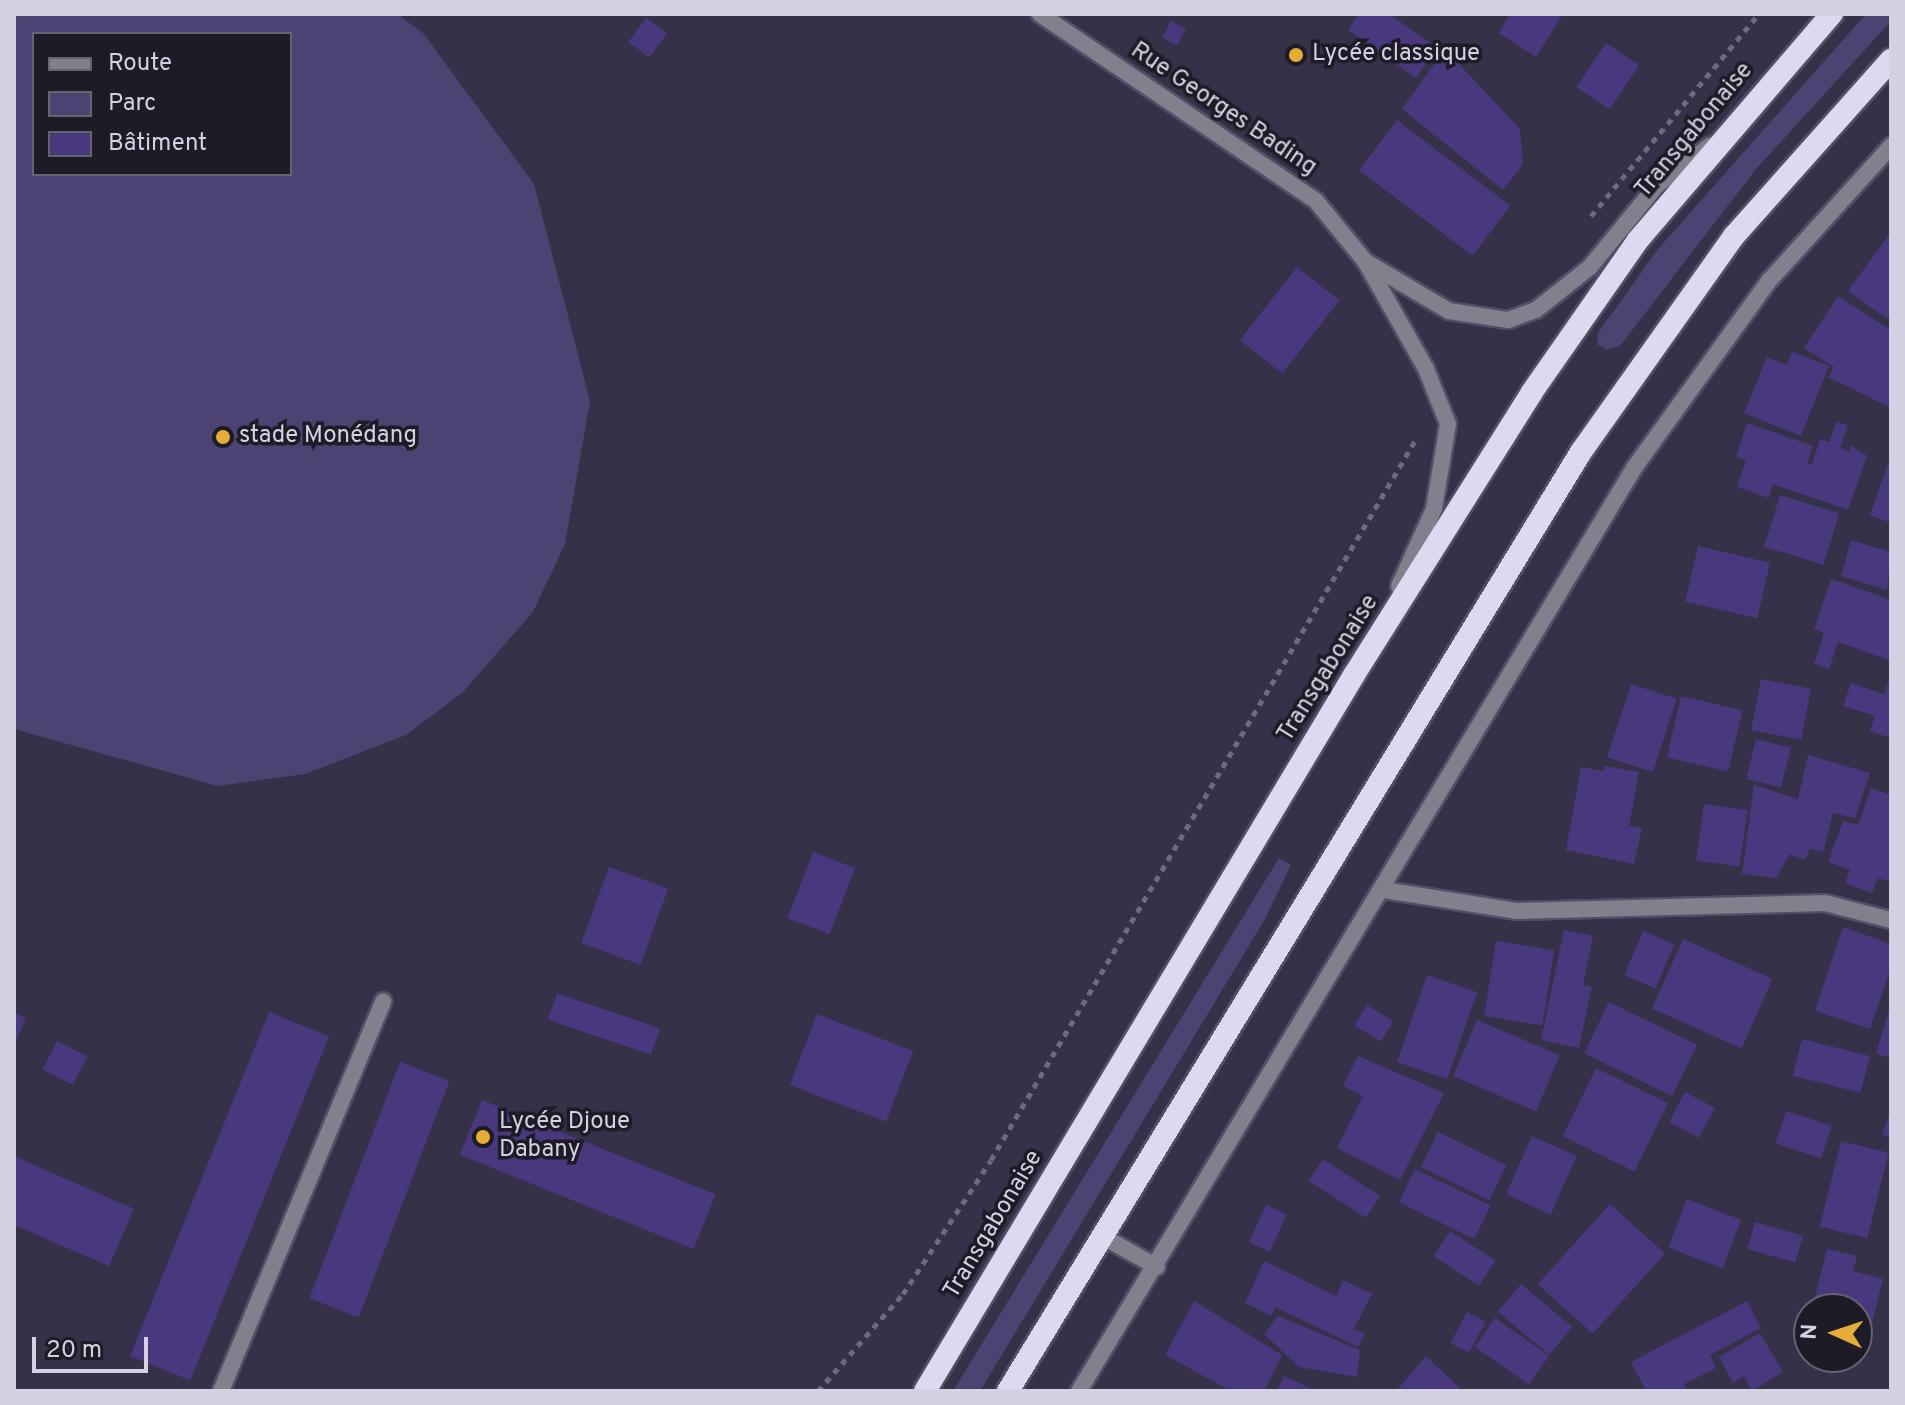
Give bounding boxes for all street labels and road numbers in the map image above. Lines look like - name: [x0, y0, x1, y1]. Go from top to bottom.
- street label: Rue Georges Bading: [1124, 37, 1322, 183]
- street label: Transgabonaise: [1630, 57, 1760, 205]
- street label: Transgabonaise: [1272, 590, 1386, 748]
- street label: Transgabonaise: [938, 1146, 1050, 1304]

